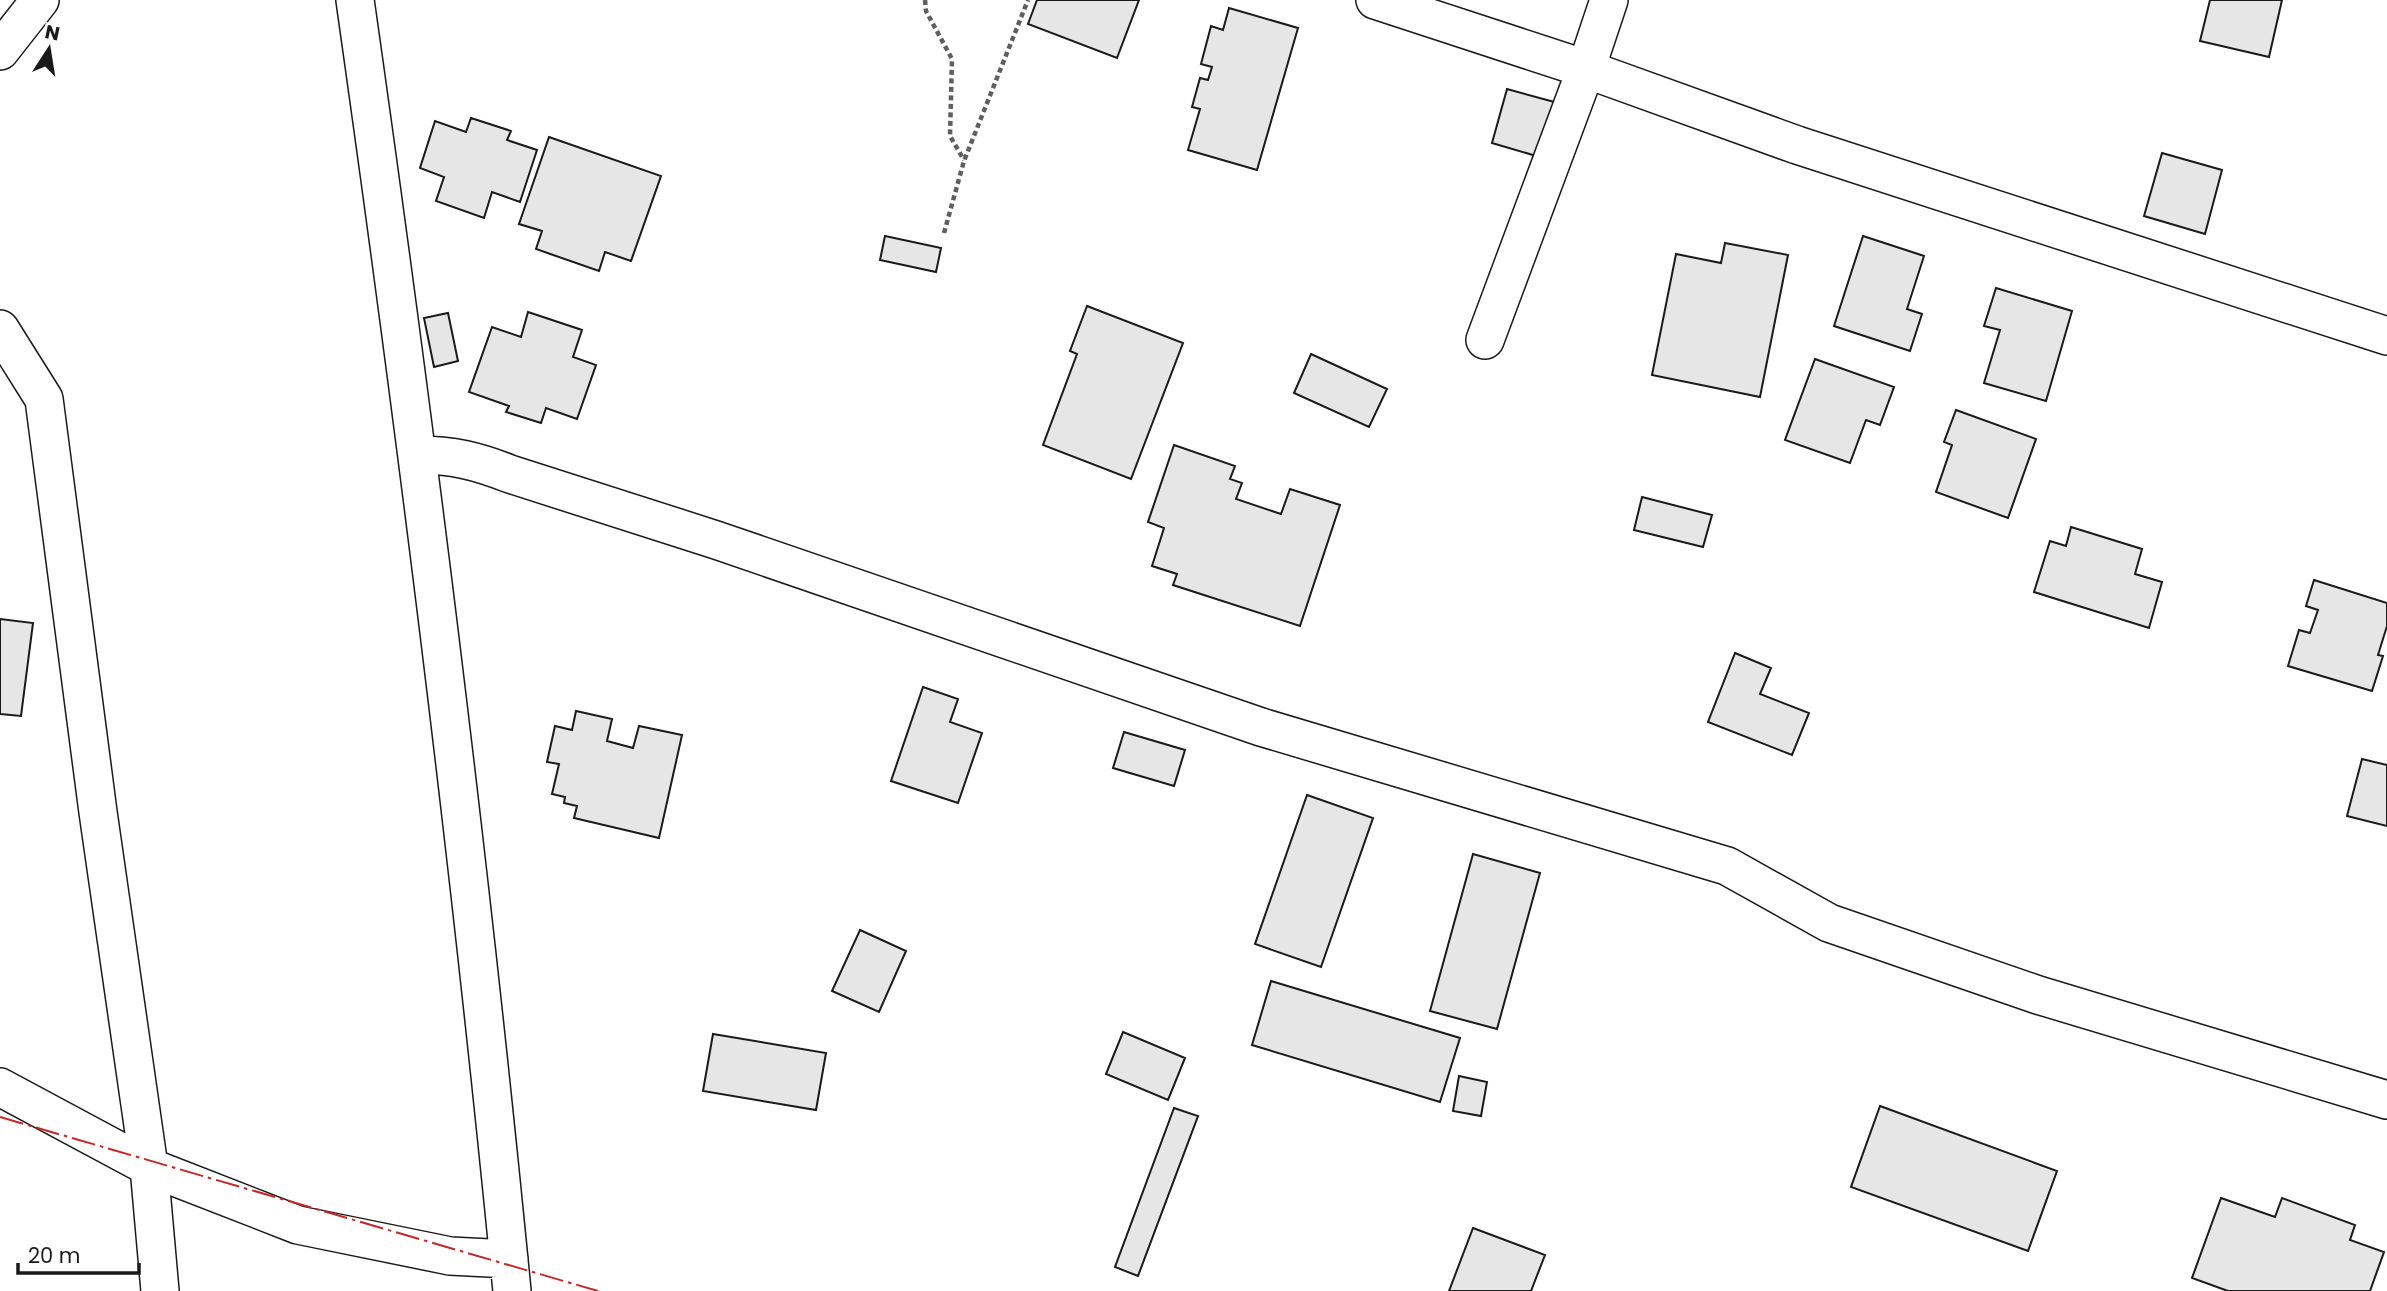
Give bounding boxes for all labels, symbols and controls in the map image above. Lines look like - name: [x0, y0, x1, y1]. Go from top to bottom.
- north arrow: [14, 14, 84, 84]
- text: N: [43, 18, 62, 48]
- scale bar: [18, 1232, 138, 1276]
- text: 20 m: [28, 1241, 81, 1270]

